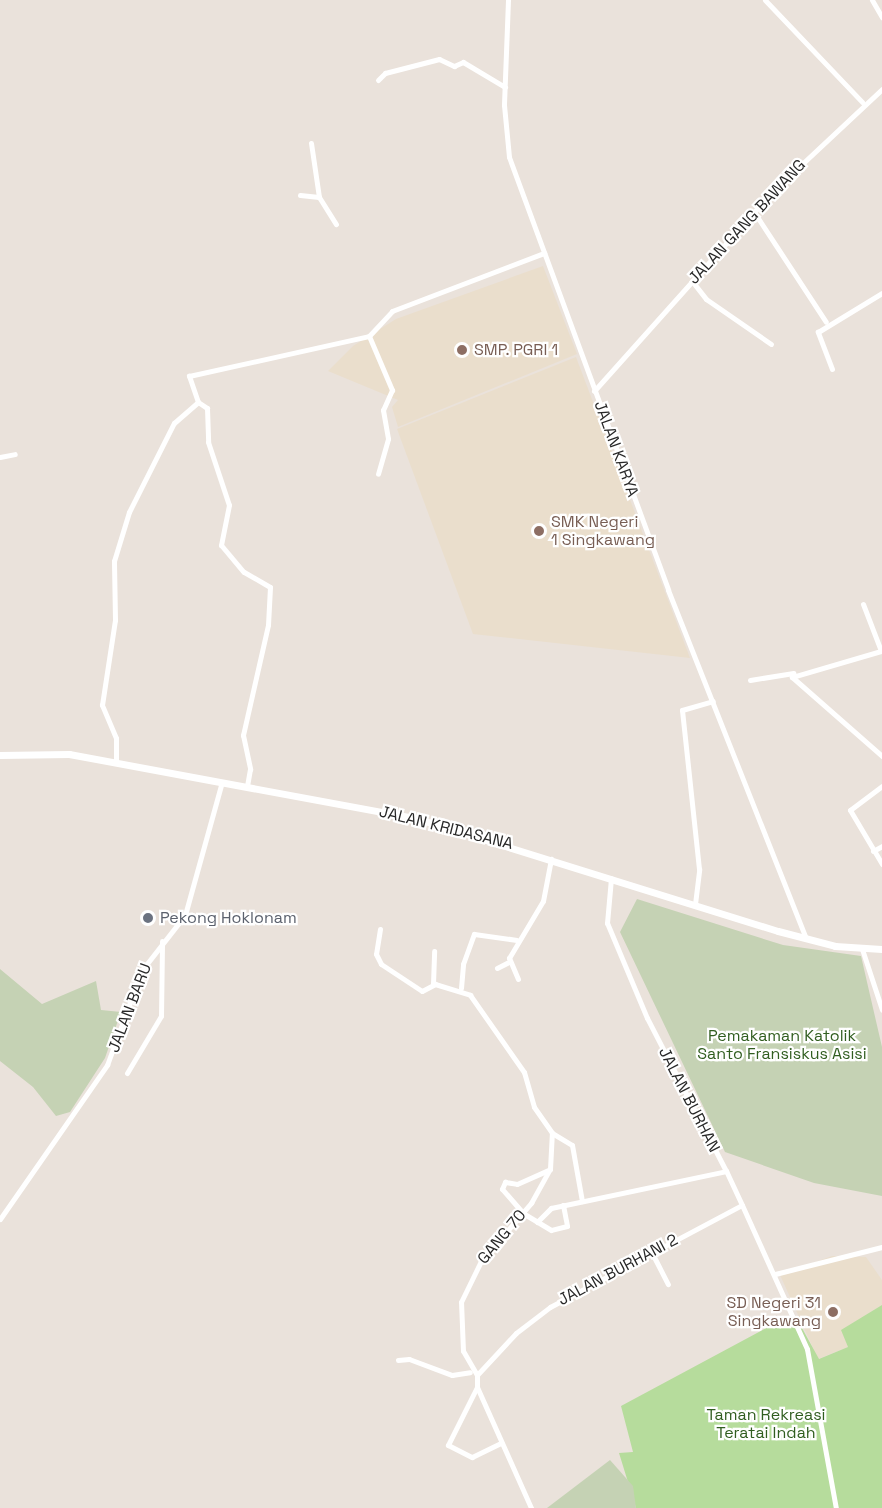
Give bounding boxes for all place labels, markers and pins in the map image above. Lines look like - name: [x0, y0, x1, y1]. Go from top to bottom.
- place label: SMP. PGRI 1: [474, 340, 559, 360]
- marker: SMP. PGRI 1: [455, 343, 469, 357]
- place label: SMK Negeri 1 Singkawang: [551, 512, 655, 550]
- marker: SMK Negeri 1 Singkawang: [532, 524, 546, 538]
- place label: Pekong Hoklonam: [160, 908, 297, 928]
- marker: Pekong Hoklonam: [141, 911, 155, 925]
- place label: SD Negeri 31 Singkawang: [727, 1293, 821, 1331]
- marker: SD Negeri 31 Singkawang: [826, 1305, 840, 1319]

